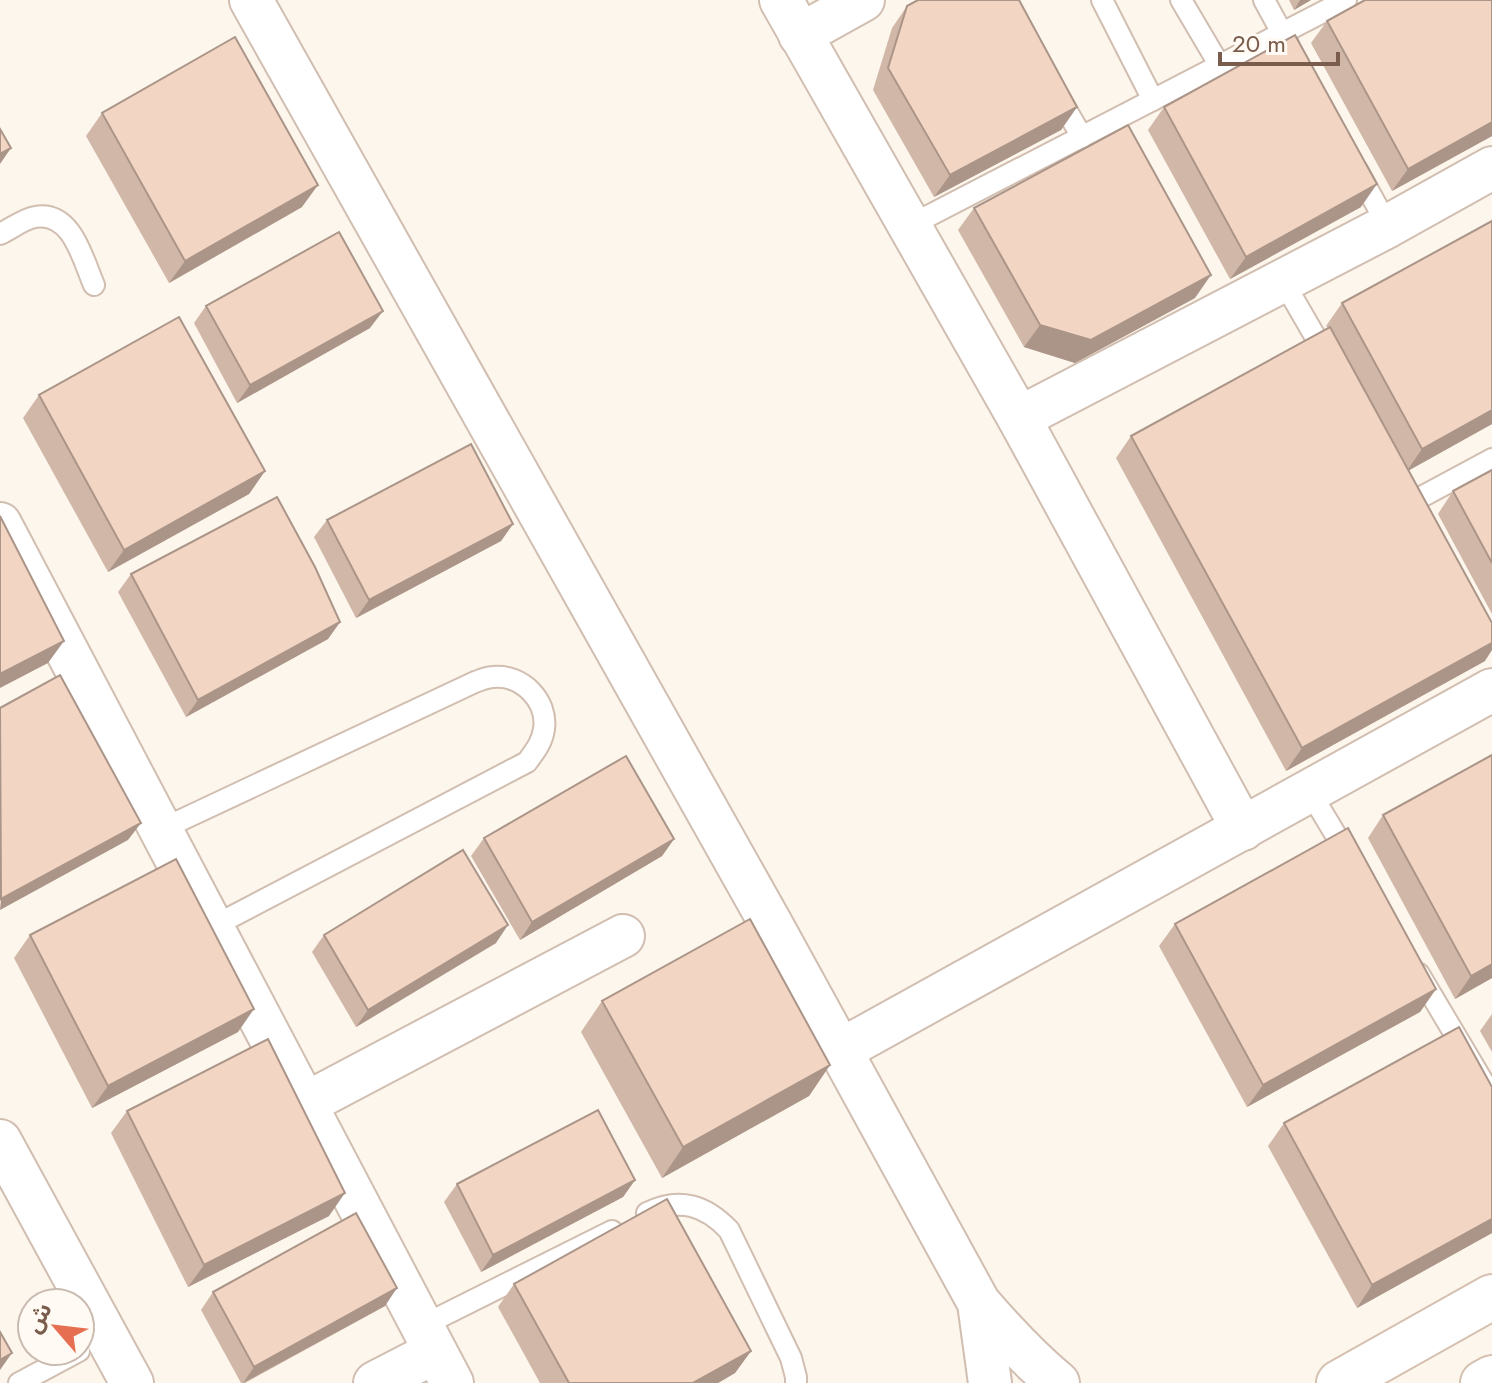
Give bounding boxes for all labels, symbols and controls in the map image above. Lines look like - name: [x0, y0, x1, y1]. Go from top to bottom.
- scale bar: [1220, 16, 1338, 66]
- text: 20 m: [1232, 26, 1286, 61]
- north arrow: [16, 1287, 96, 1367]
- text: ش: [17, 1297, 60, 1338]

